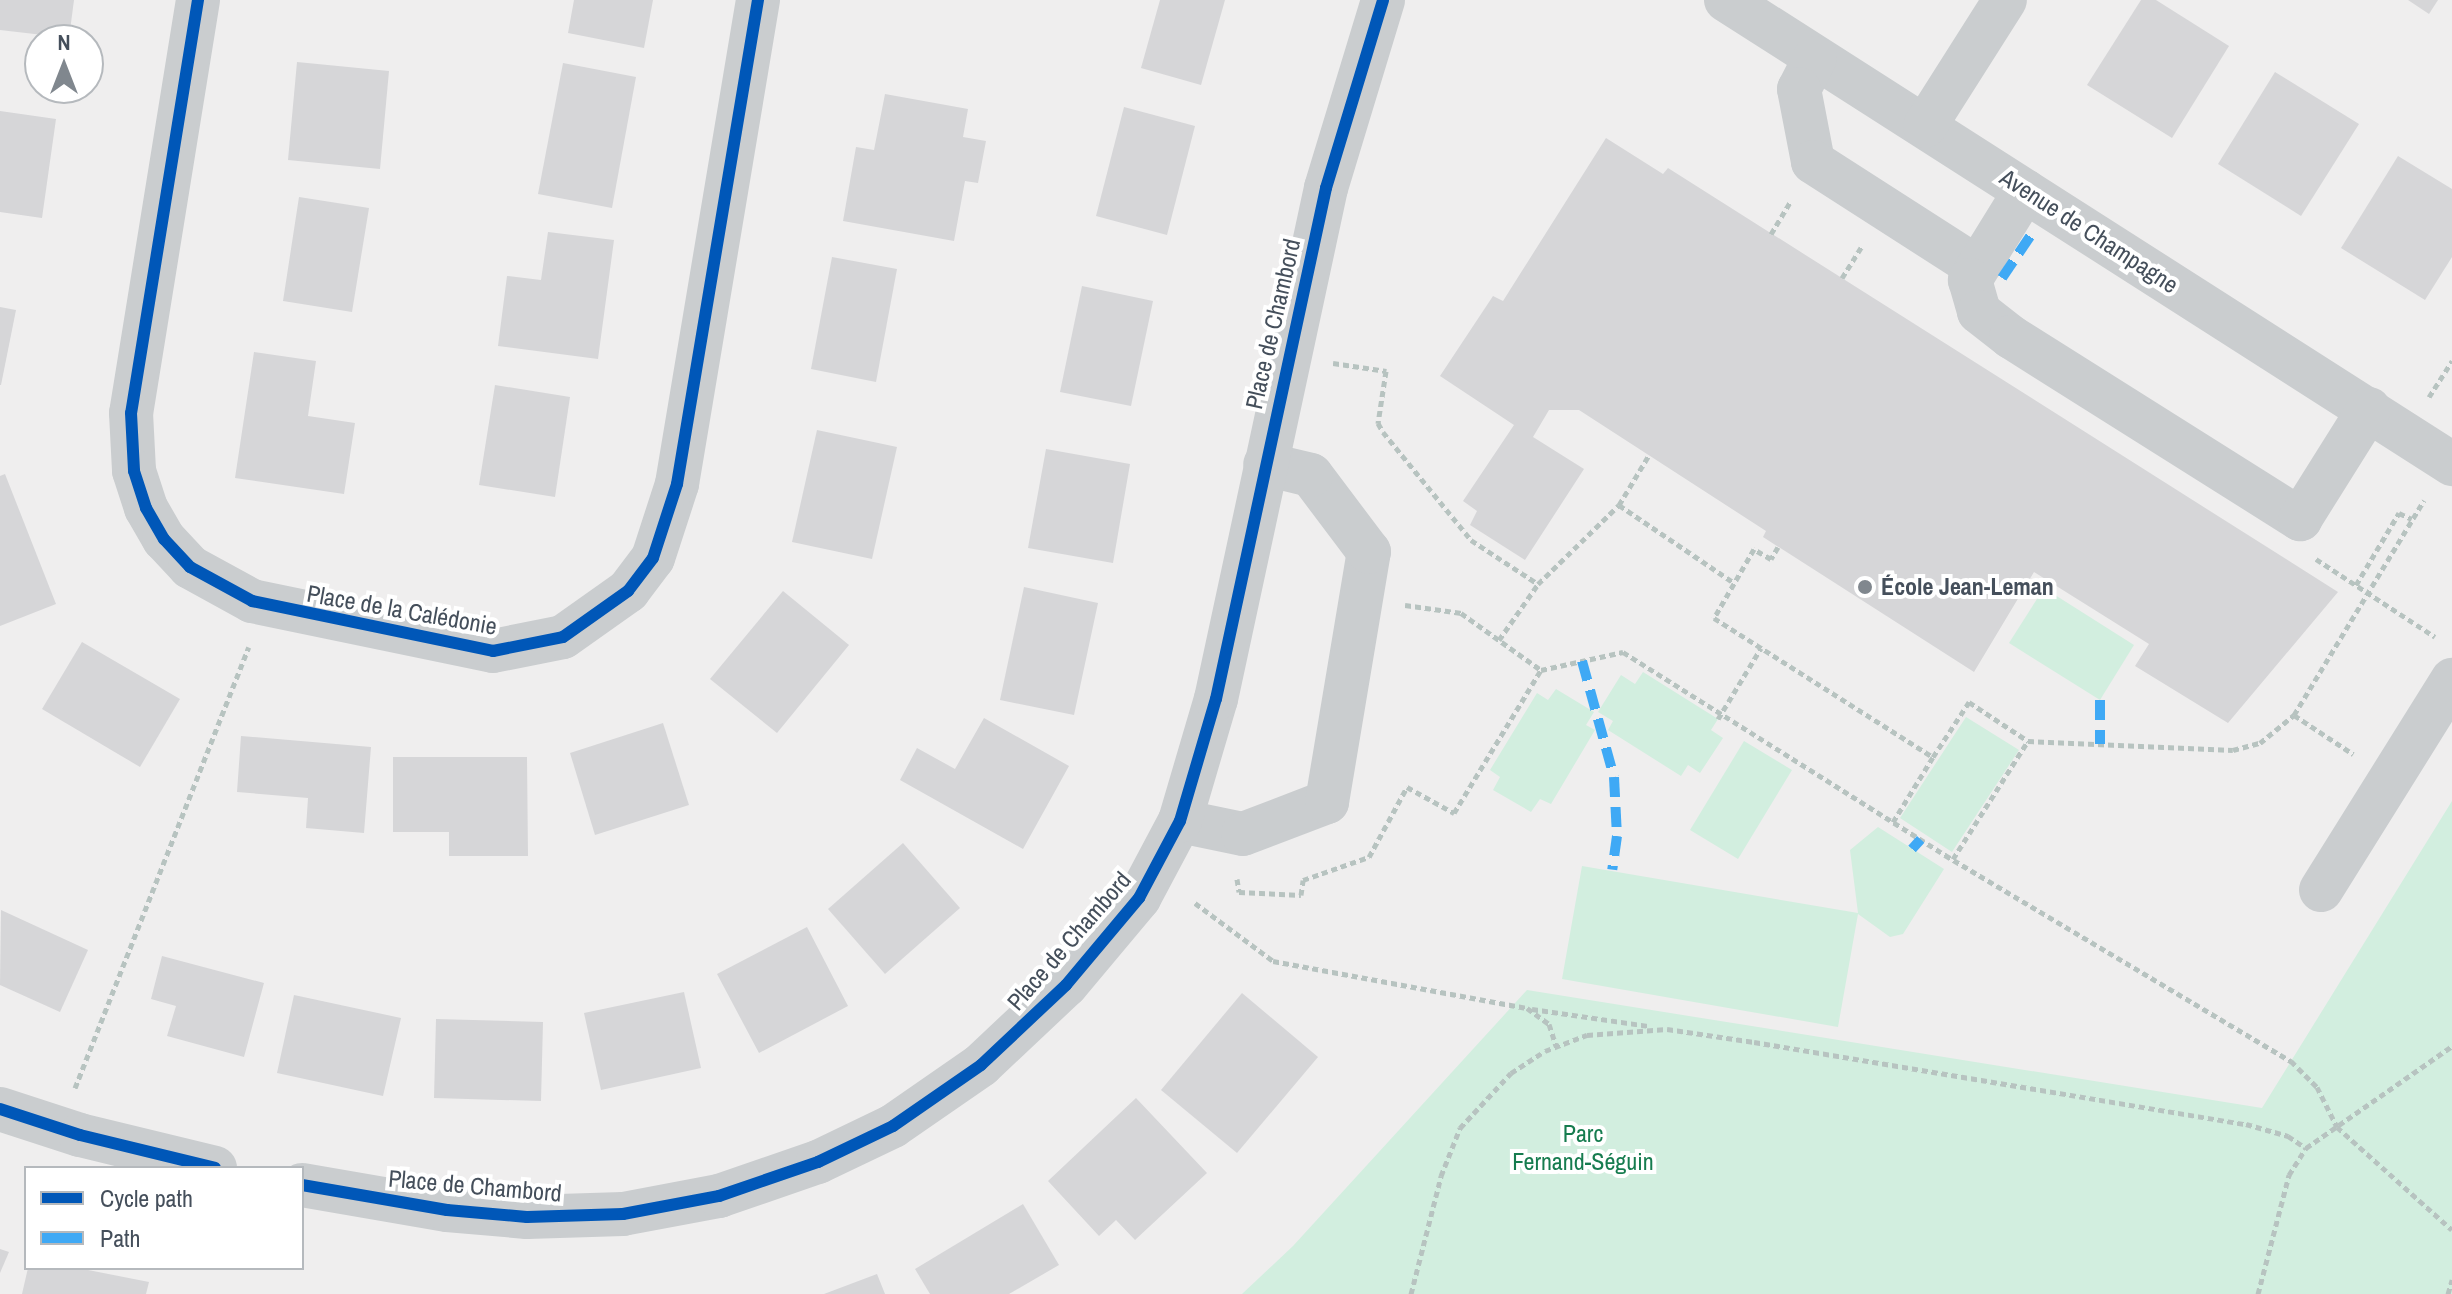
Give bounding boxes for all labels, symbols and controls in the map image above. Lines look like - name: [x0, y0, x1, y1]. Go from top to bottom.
- north arrow: [24, 24, 104, 104]
- text: N: [57, 27, 71, 57]
- street label: Avenue de Champagne: [1995, 163, 2183, 299]
- street label: Place de Chambord: [1239, 236, 1307, 412]
- place label: École Jean-Leman: [1881, 573, 2054, 601]
- marker: École Jean-Leman: [1856, 578, 1874, 596]
- street label: Place de la Calédonie: [305, 579, 499, 641]
- street label: Place de Chambord: [1001, 866, 1137, 1016]
- park label: Parc Fernand-Séguin: [1512, 1120, 1654, 1176]
- street label: Place de Chambord: [387, 1164, 563, 1208]
- legend: [24, 1166, 304, 1270]
- text: Cycle path: [100, 1182, 193, 1214]
- text: Path: [100, 1222, 141, 1254]

